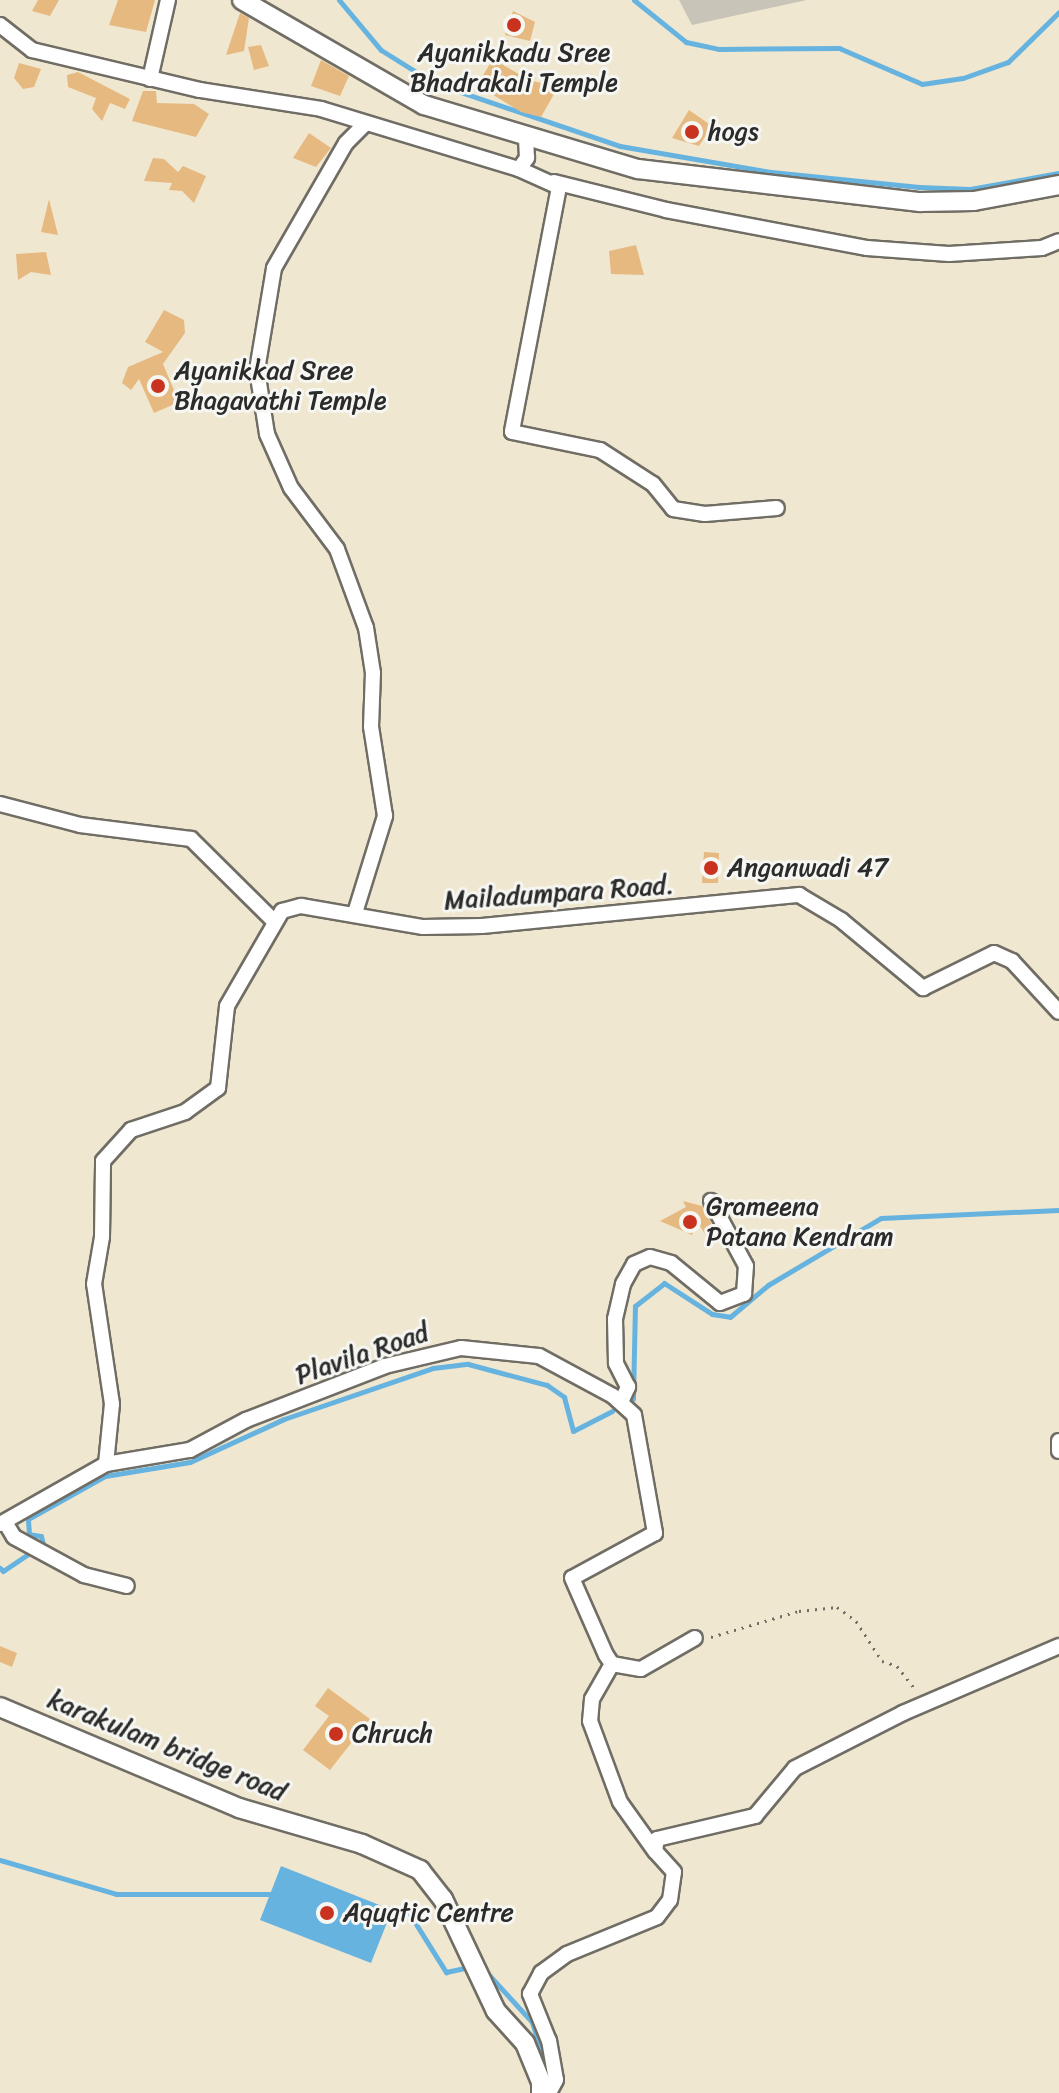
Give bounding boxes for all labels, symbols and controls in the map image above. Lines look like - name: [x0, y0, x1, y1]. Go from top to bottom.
- marker: Ayanikkadu Sree Bhadrakali Temple: [505, 16, 523, 34]
- place label: Ayanikkadu Sree Bhadrakali Temple: [410, 37, 618, 98]
- place label: hogs: [708, 116, 759, 148]
- marker: hogs: [683, 123, 701, 141]
- place label: Ayanikkad Sree Bhagavathi Temple: [174, 355, 387, 416]
- marker: Ayanikkad Sree Bhagavathi Temple: [149, 377, 167, 395]
- place label: Anganwadi 47: [727, 852, 888, 884]
- marker: Anganwadi 47: [702, 859, 720, 877]
- street label: Mailadumpara Road.: [443, 869, 675, 917]
- place label: Grameena Patana Kendram: [706, 1191, 894, 1252]
- marker: Grameena Patana Kendram: [681, 1213, 699, 1231]
- street label: Plavila Road: [291, 1317, 433, 1391]
- street label: karakulam bridge road: [43, 1684, 291, 1808]
- place label: Chruch: [352, 1718, 433, 1750]
- marker: Chruch: [327, 1725, 345, 1743]
- place label: Aquqtic Centre: [343, 1897, 516, 1929]
- marker: Aquqtic Centre: [318, 1904, 336, 1922]

